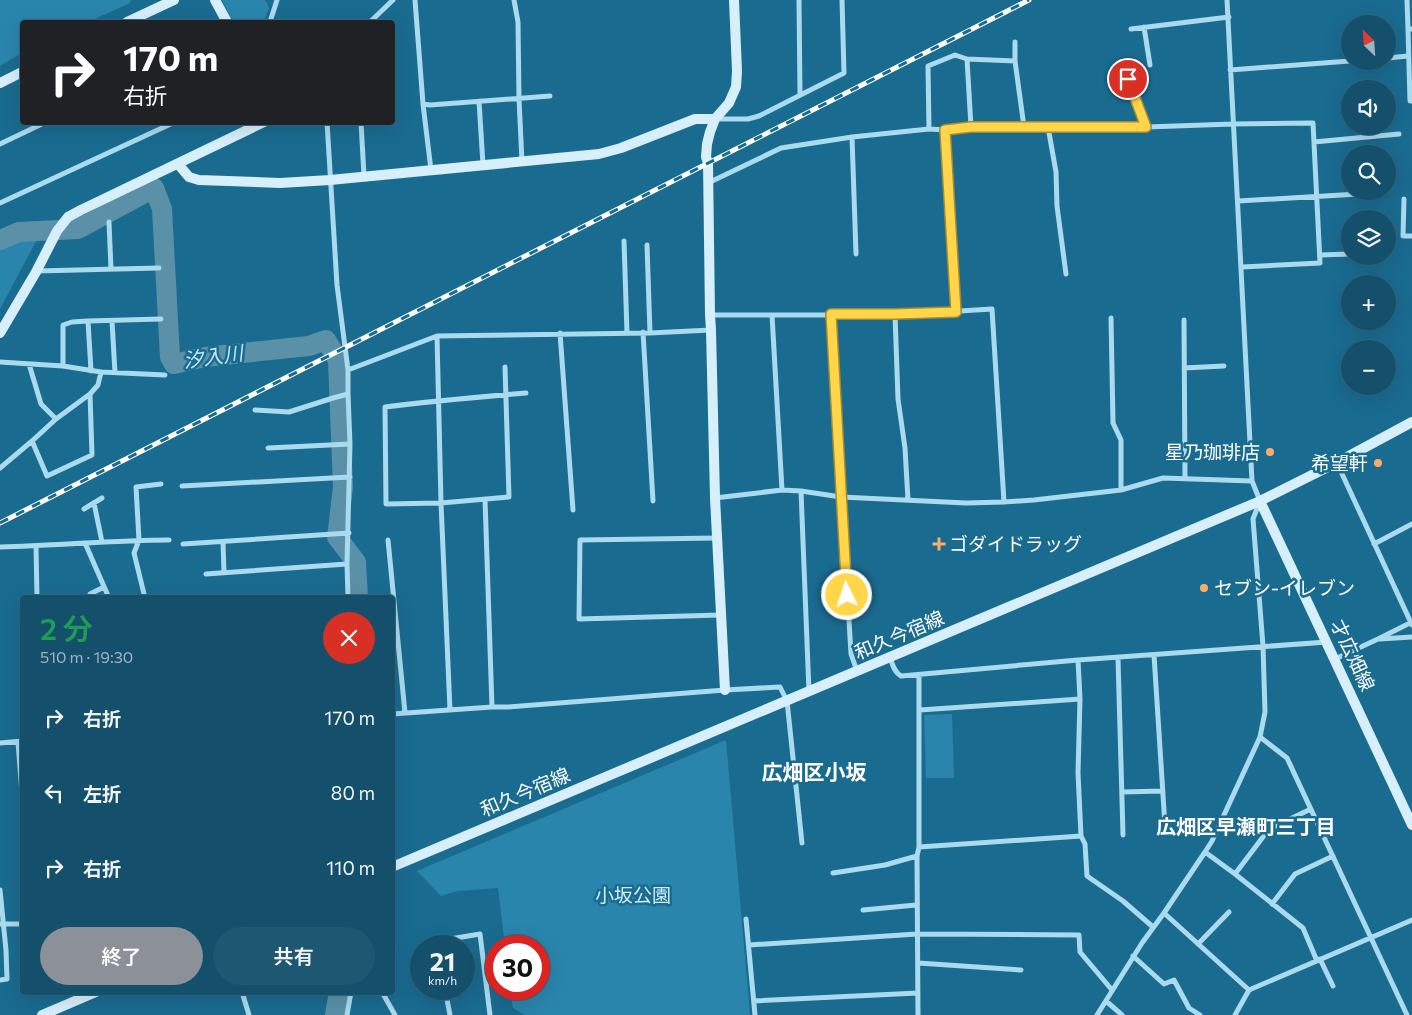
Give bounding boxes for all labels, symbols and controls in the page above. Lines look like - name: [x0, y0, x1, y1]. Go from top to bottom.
- north arrow: [1341, 15, 1396, 70]
- map controls: [1341, 15, 1396, 395]
- text: 170 m: [123, 35, 218, 78]
- icon: right: [40, 40, 105, 105]
- pin: [1107, 58, 1149, 100]
- icon: arrive: [1114, 65, 1142, 93]
- button: sound: [1341, 80, 1396, 135]
- text: 右折: [123, 82, 167, 109]
- button: search: [1341, 145, 1396, 200]
- button: layers: [1341, 210, 1396, 265]
- button: +: [1341, 275, 1396, 330]
- water label: 汐入川: [181, 340, 246, 372]
- button: −: [1341, 340, 1396, 395]
- place label: 星乃珈琲店: [1165, 440, 1260, 463]
- marker: 星乃珈琲店: [1264, 446, 1276, 458]
- place label: 希望軒: [1311, 451, 1368, 474]
- marker: 希望軒: [1372, 457, 1384, 469]
- place label: ゴダイドラッグ: [949, 532, 1082, 555]
- marker: ゴダイドラッグ: [933, 538, 945, 550]
- position arrow: [820, 568, 872, 620]
- place label: セブン-イレブン: [1214, 576, 1355, 599]
- marker: セブン-イレブン: [1198, 582, 1210, 594]
- street label: 和久今宿線: [851, 605, 947, 664]
- text: 2 分: [40, 609, 93, 646]
- button: close: [323, 612, 375, 664]
- street label: 才広畑線: [1327, 615, 1380, 694]
- text: 510 m · 19:30: [40, 647, 133, 666]
- icon: right: [40, 704, 68, 732]
- text: 170 m: [324, 706, 375, 729]
- text: 右折: [83, 707, 121, 730]
- district label: 広畑区小坂: [762, 759, 867, 784]
- street label: 和久今宿線: [477, 762, 573, 821]
- icon: left: [40, 779, 68, 807]
- text: 80 m: [331, 781, 375, 804]
- text: 左折: [83, 782, 121, 805]
- district label: 広畑区早瀬町三丁目: [1156, 814, 1336, 838]
- icon: right: [40, 854, 68, 882]
- text: 110 m: [326, 856, 375, 879]
- text: 右折: [83, 857, 121, 880]
- park label: 小坂公園: [595, 883, 671, 906]
- button: 終了: [40, 927, 203, 985]
- button: 共有: [213, 927, 375, 985]
- speed limit sign: 30: [485, 935, 550, 1000]
- text: 21: [430, 946, 455, 976]
- text: km/h: [428, 973, 457, 987]

